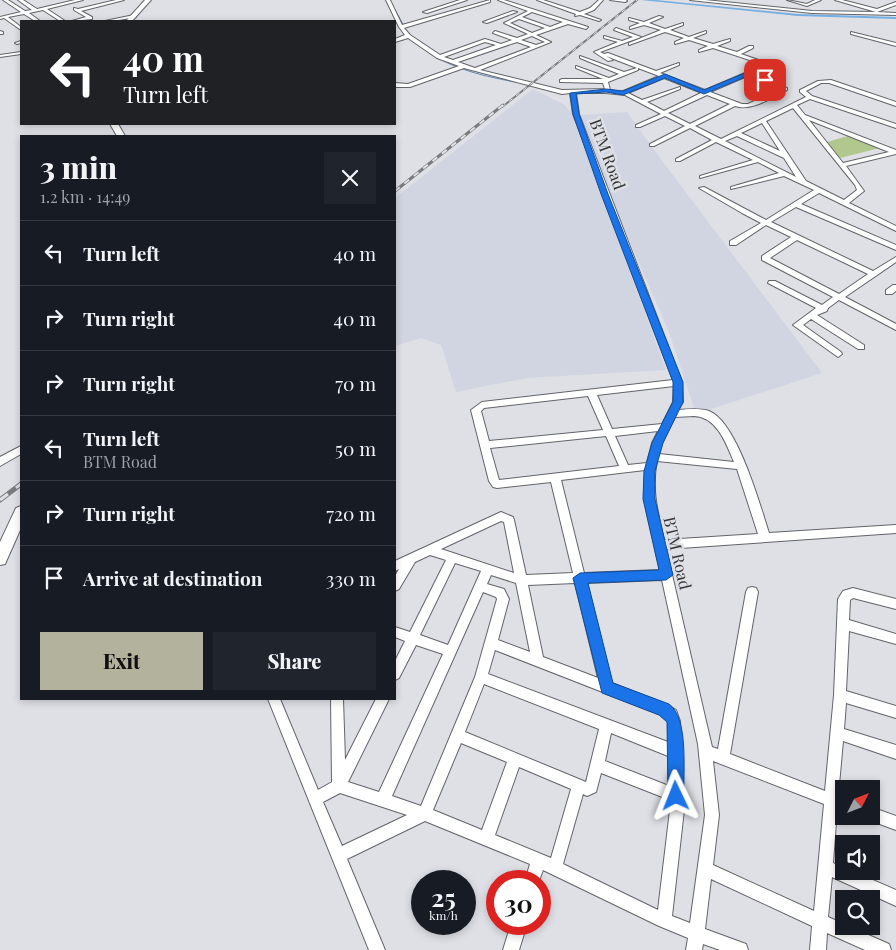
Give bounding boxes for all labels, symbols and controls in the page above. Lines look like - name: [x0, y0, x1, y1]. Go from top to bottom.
- text: 40 m: [123, 34, 204, 81]
- icon: left: [40, 40, 105, 105]
- pin: [744, 59, 786, 101]
- icon: arrive: [751, 66, 779, 94]
- text: Turn left: [123, 79, 208, 109]
- street label: BTM Road: [585, 116, 631, 192]
- text: 3 min: [40, 147, 117, 187]
- button: close: [324, 152, 376, 204]
- text: 1.2 km · 14:49: [40, 186, 130, 207]
- icon: left: [40, 239, 68, 267]
- text: Turn left: [83, 240, 160, 266]
- text: 40 m: [334, 240, 376, 266]
- icon: right: [40, 304, 68, 332]
- text: Turn right: [83, 305, 175, 331]
- text: 40 m: [334, 305, 376, 331]
- icon: right: [40, 369, 68, 397]
- text: Turn right: [83, 370, 175, 396]
- text: 70 m: [335, 370, 376, 396]
- text: Turn left: [83, 425, 160, 451]
- icon: left: [40, 434, 68, 462]
- text: 50 m: [335, 435, 376, 461]
- text: BTM Road: [83, 451, 157, 472]
- icon: right: [40, 499, 68, 527]
- text: Turn right: [83, 500, 175, 526]
- text: 720 m: [326, 500, 376, 526]
- street label: BTM Road: [659, 515, 697, 591]
- icon: arrive: [40, 564, 68, 592]
- text: Arrive at destination: [83, 565, 263, 591]
- text: 330 m: [326, 565, 376, 591]
- button: Exit: [40, 632, 203, 690]
- button: Share: [213, 632, 376, 690]
- position arrow: [649, 769, 701, 821]
- north arrow: [835, 780, 880, 825]
- map controls: [835, 780, 880, 935]
- button: sound: [835, 835, 880, 880]
- speed limit sign: 30: [486, 870, 551, 935]
- text: 25: [431, 880, 456, 913]
- button: search: [835, 890, 880, 935]
- text: km/h: [429, 907, 458, 923]

